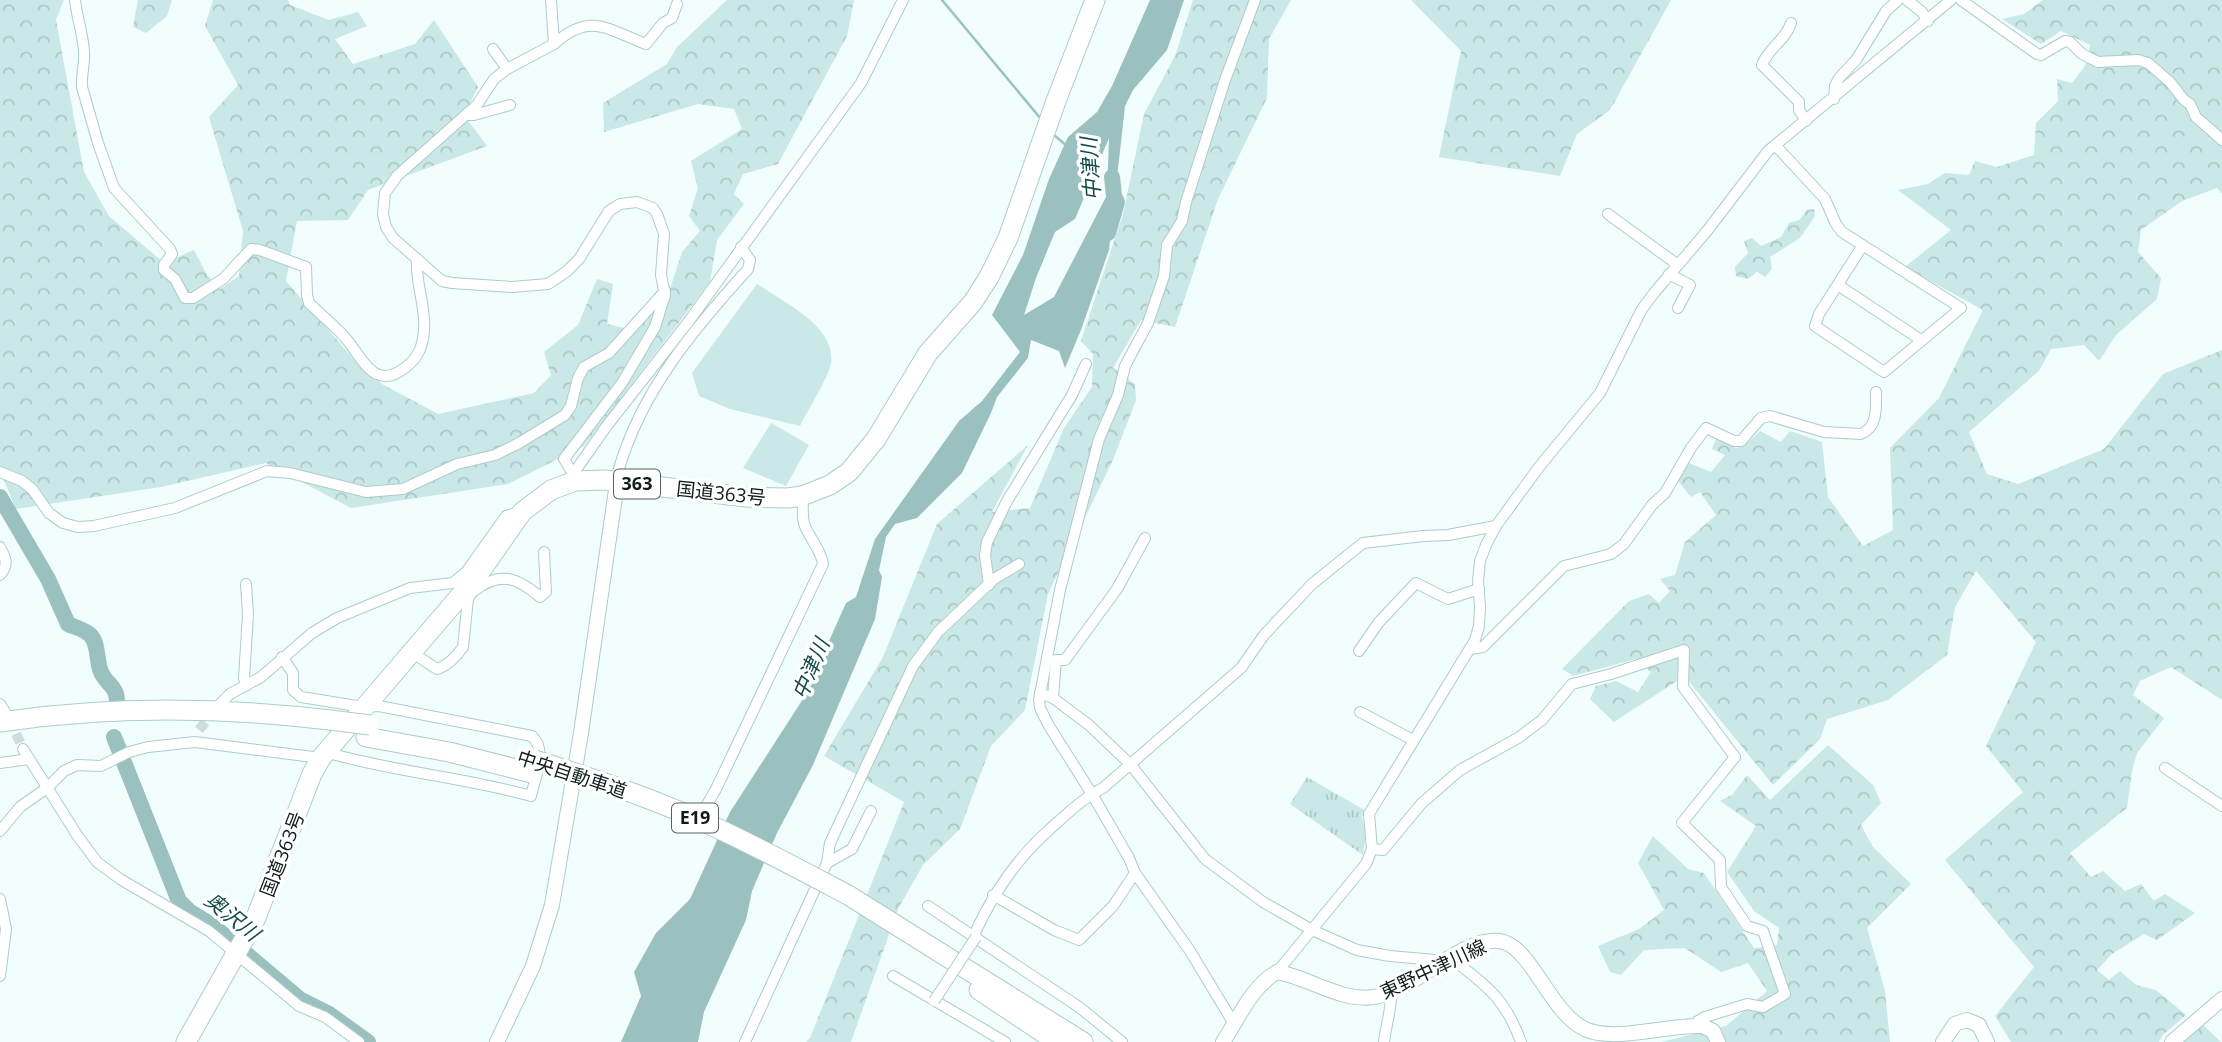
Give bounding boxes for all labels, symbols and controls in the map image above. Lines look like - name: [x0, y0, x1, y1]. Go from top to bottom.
- water label: 中津川: [1074, 135, 1106, 201]
- road number: 363: [614, 470, 660, 498]
- street label: 国道363号: [675, 475, 767, 511]
- water label: 中津川: [785, 632, 836, 703]
- street label: 中央自動車道: [514, 744, 630, 804]
- road number: E19: [672, 804, 718, 832]
- street label: 国道363号: [254, 808, 310, 900]
- water label: 奥沢川: [199, 886, 267, 948]
- street label: 東野中津川線: [1376, 933, 1490, 1005]

